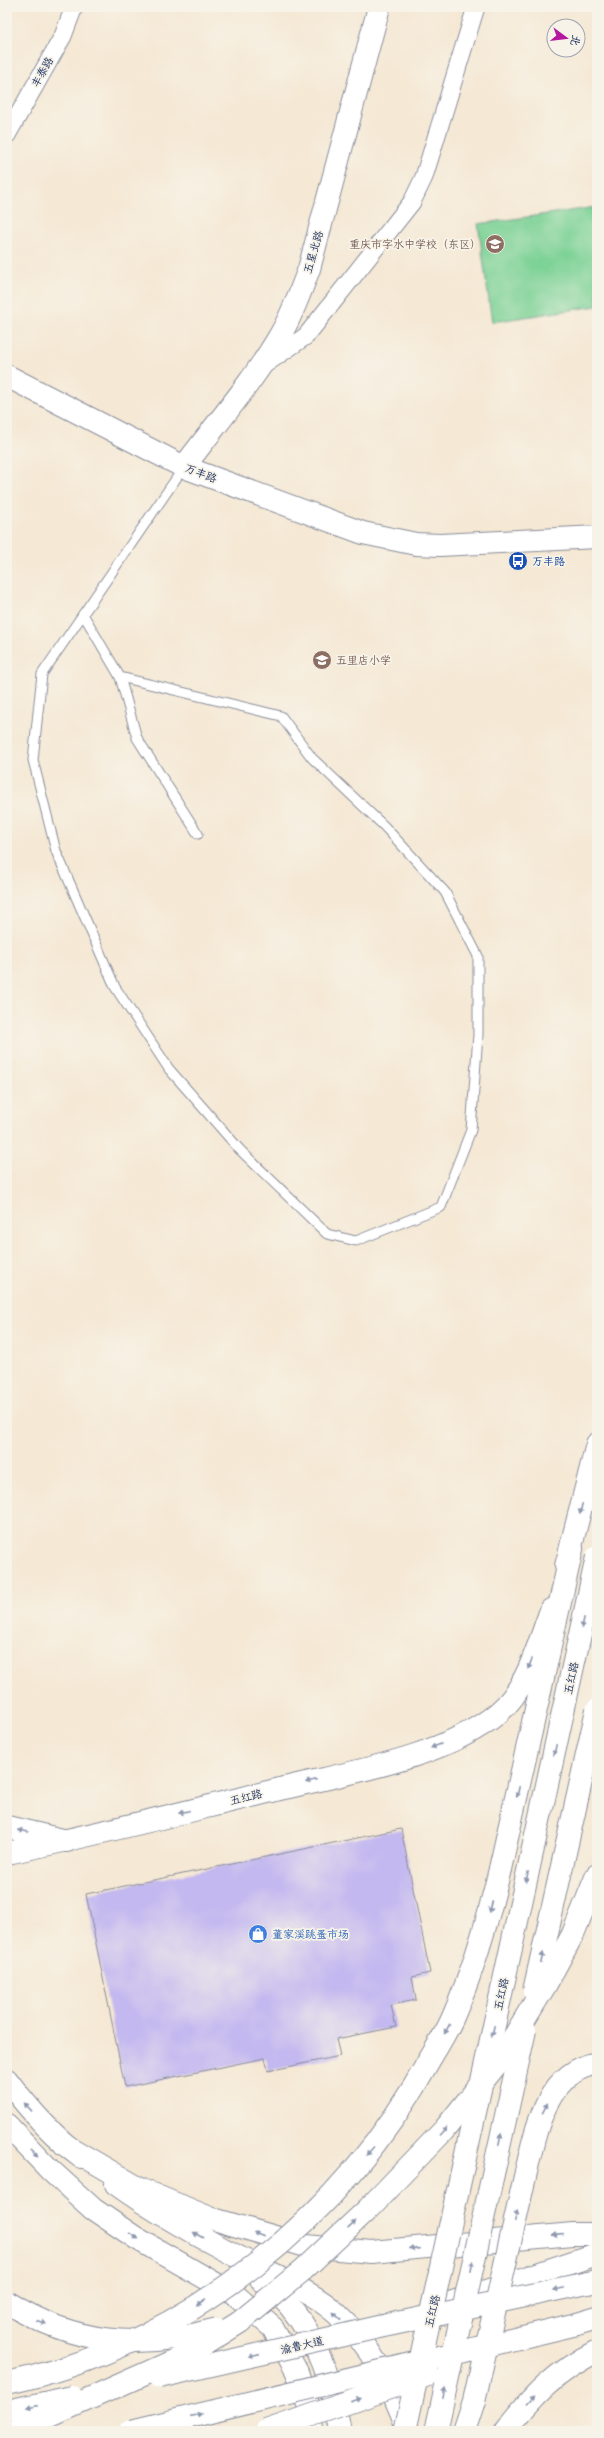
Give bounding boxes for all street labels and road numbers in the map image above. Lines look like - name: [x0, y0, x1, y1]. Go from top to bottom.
- street label: 丰泰路: [28, 54, 56, 90]
- street label: 五星北路: [300, 229, 326, 275]
- street label: 万丰路: [183, 461, 219, 485]
- street label: 五红路: [561, 1660, 581, 1696]
- street label: 五红路: [228, 1786, 264, 1808]
- street label: 五红路: [491, 1976, 511, 2012]
- street label: 五红路: [421, 2293, 443, 2329]
- street label: 渝鲁大道: [279, 2333, 325, 2357]

